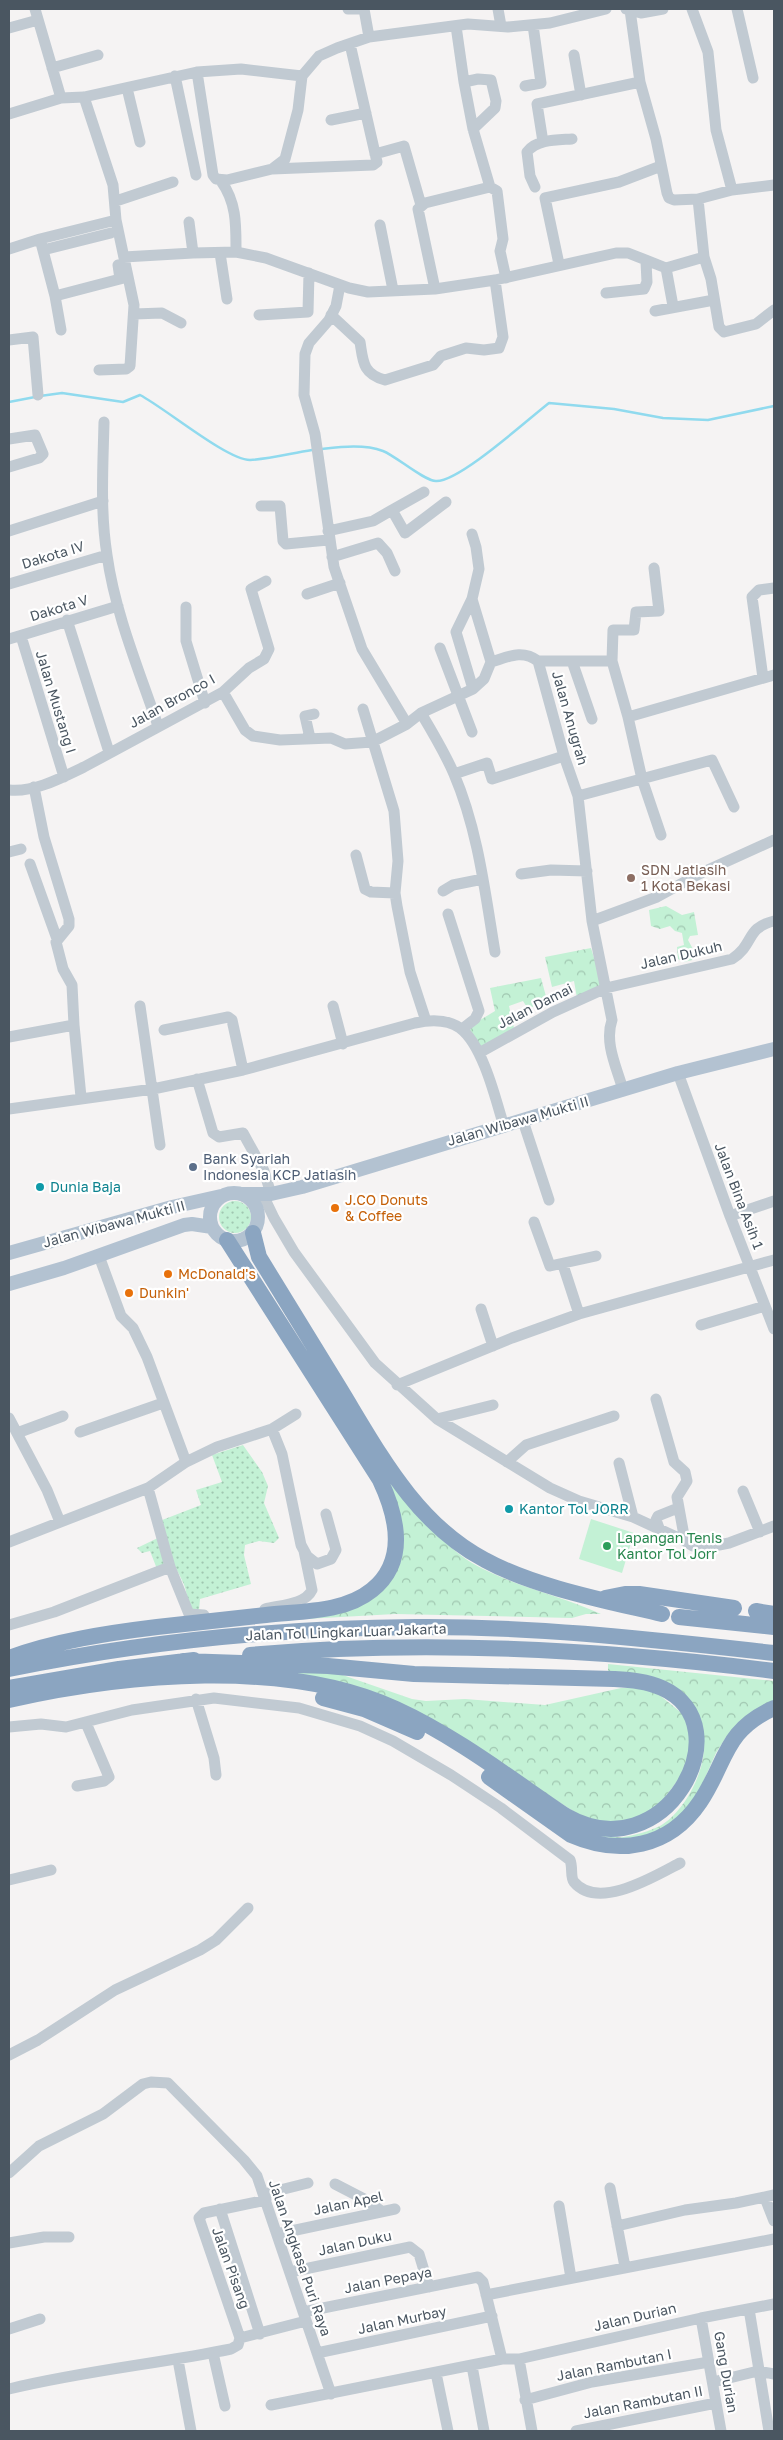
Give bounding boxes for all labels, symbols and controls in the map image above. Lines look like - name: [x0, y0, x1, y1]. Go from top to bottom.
- street label: Dakota IV: [20, 537, 87, 572]
- street label: Dakota V: [28, 590, 91, 624]
- street label: Jalan Mustang I: [33, 648, 80, 755]
- street label: Jalan Anugrah: [549, 669, 592, 767]
- street label: Jalan Bronco I: [126, 670, 218, 731]
- place label: SDN Jatiasih 1 Kota Bekasi: [641, 861, 730, 894]
- marker: SDN Jatiasih 1 Kota Bekasi: [625, 872, 637, 884]
- street label: Jalan Dukuh: [638, 937, 723, 972]
- street label: Jalan Damai: [494, 979, 575, 1032]
- street label: Jalan Wibawa Mukti II: [445, 1092, 591, 1149]
- street label: Jalan Bina Asih 1: [711, 1140, 768, 1252]
- place label: Bank Syariah Indonesia KCP Jatiasih: [203, 1150, 356, 1183]
- marker: Bank Syariah Indonesia KCP Jatiasih: [187, 1161, 199, 1173]
- place label: Dunia Baja: [50, 1178, 121, 1195]
- marker: Dunia Baja: [34, 1181, 46, 1193]
- place label: J.CO Donuts & Coffee: [345, 1191, 428, 1224]
- street label: Jalan Wibawa Mukti II: [41, 1196, 187, 1251]
- marker: J.CO Donuts & Coffee: [329, 1202, 341, 1214]
- place label: McDonald's: [178, 1265, 256, 1282]
- marker: McDonald's: [162, 1268, 174, 1280]
- place label: Dunkin': [139, 1284, 189, 1301]
- marker: Dunkin': [123, 1287, 135, 1299]
- place label: Kantor Tol JORR: [519, 1500, 629, 1517]
- marker: Kantor Tol JORR: [503, 1503, 515, 1515]
- place label: Lapangan Tenis Kantor Tol Jorr: [617, 1529, 722, 1562]
- marker: Lapangan Tenis Kantor Tol Jorr: [601, 1540, 613, 1552]
- street label: Jalan Tol Lingkar Luar Jakarta: [245, 1619, 447, 1644]
- street label: Jalan Angkasa Puri Raya: [266, 2178, 335, 2338]
- street label: Jalan Apel: [312, 2187, 384, 2218]
- street label: Jalan Pisang: [209, 2225, 254, 2311]
- street label: Jalan Duku: [317, 2226, 393, 2259]
- street label: Jalan Pepaya: [343, 2263, 433, 2296]
- street label: Jalan Durian: [592, 2299, 678, 2334]
- street label: Jalan Murbay: [356, 2302, 448, 2337]
- street label: Gang Durian: [711, 2330, 742, 2414]
- street label: Jalan Rambutan I: [555, 2345, 673, 2384]
- street label: Jalan Rambutan II: [582, 2382, 704, 2421]

